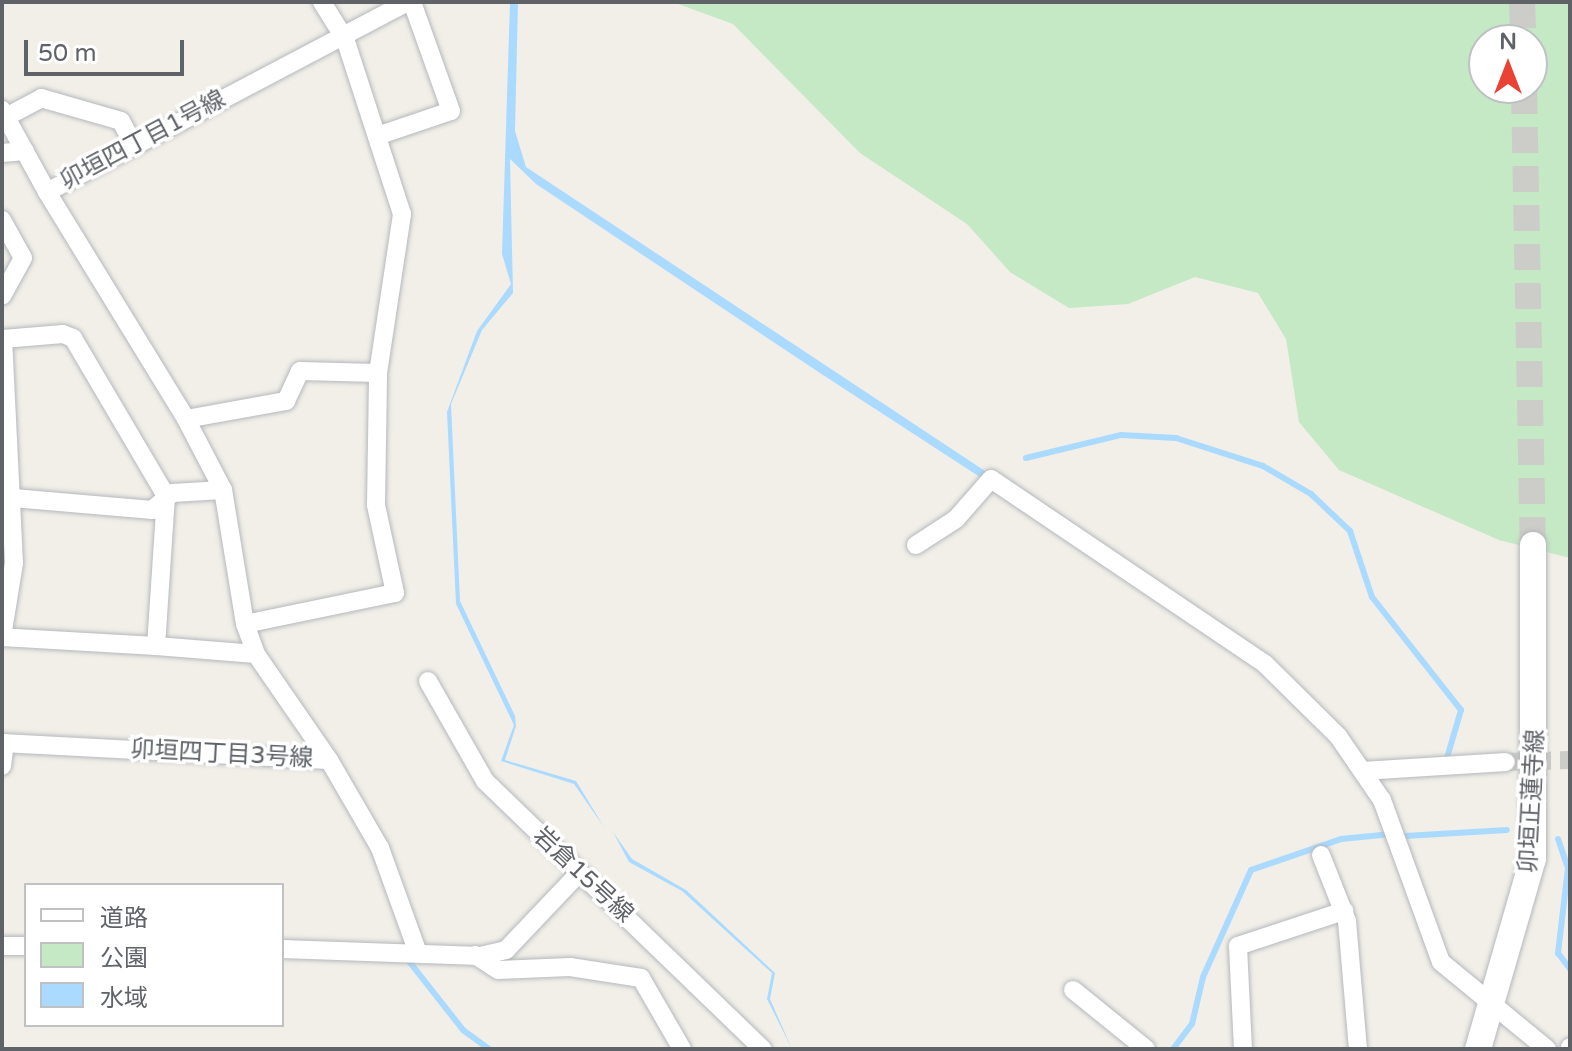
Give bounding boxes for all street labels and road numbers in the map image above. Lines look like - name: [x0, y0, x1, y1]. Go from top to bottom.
- street label: 卯垣四丁目1号線: [55, 84, 231, 196]
- street label: 卯垣正蓮寺線: [1514, 728, 1550, 874]
- street label: 卯垣四丁目3号線: [130, 735, 314, 773]
- street label: 岩倉15号線: [527, 821, 639, 929]

